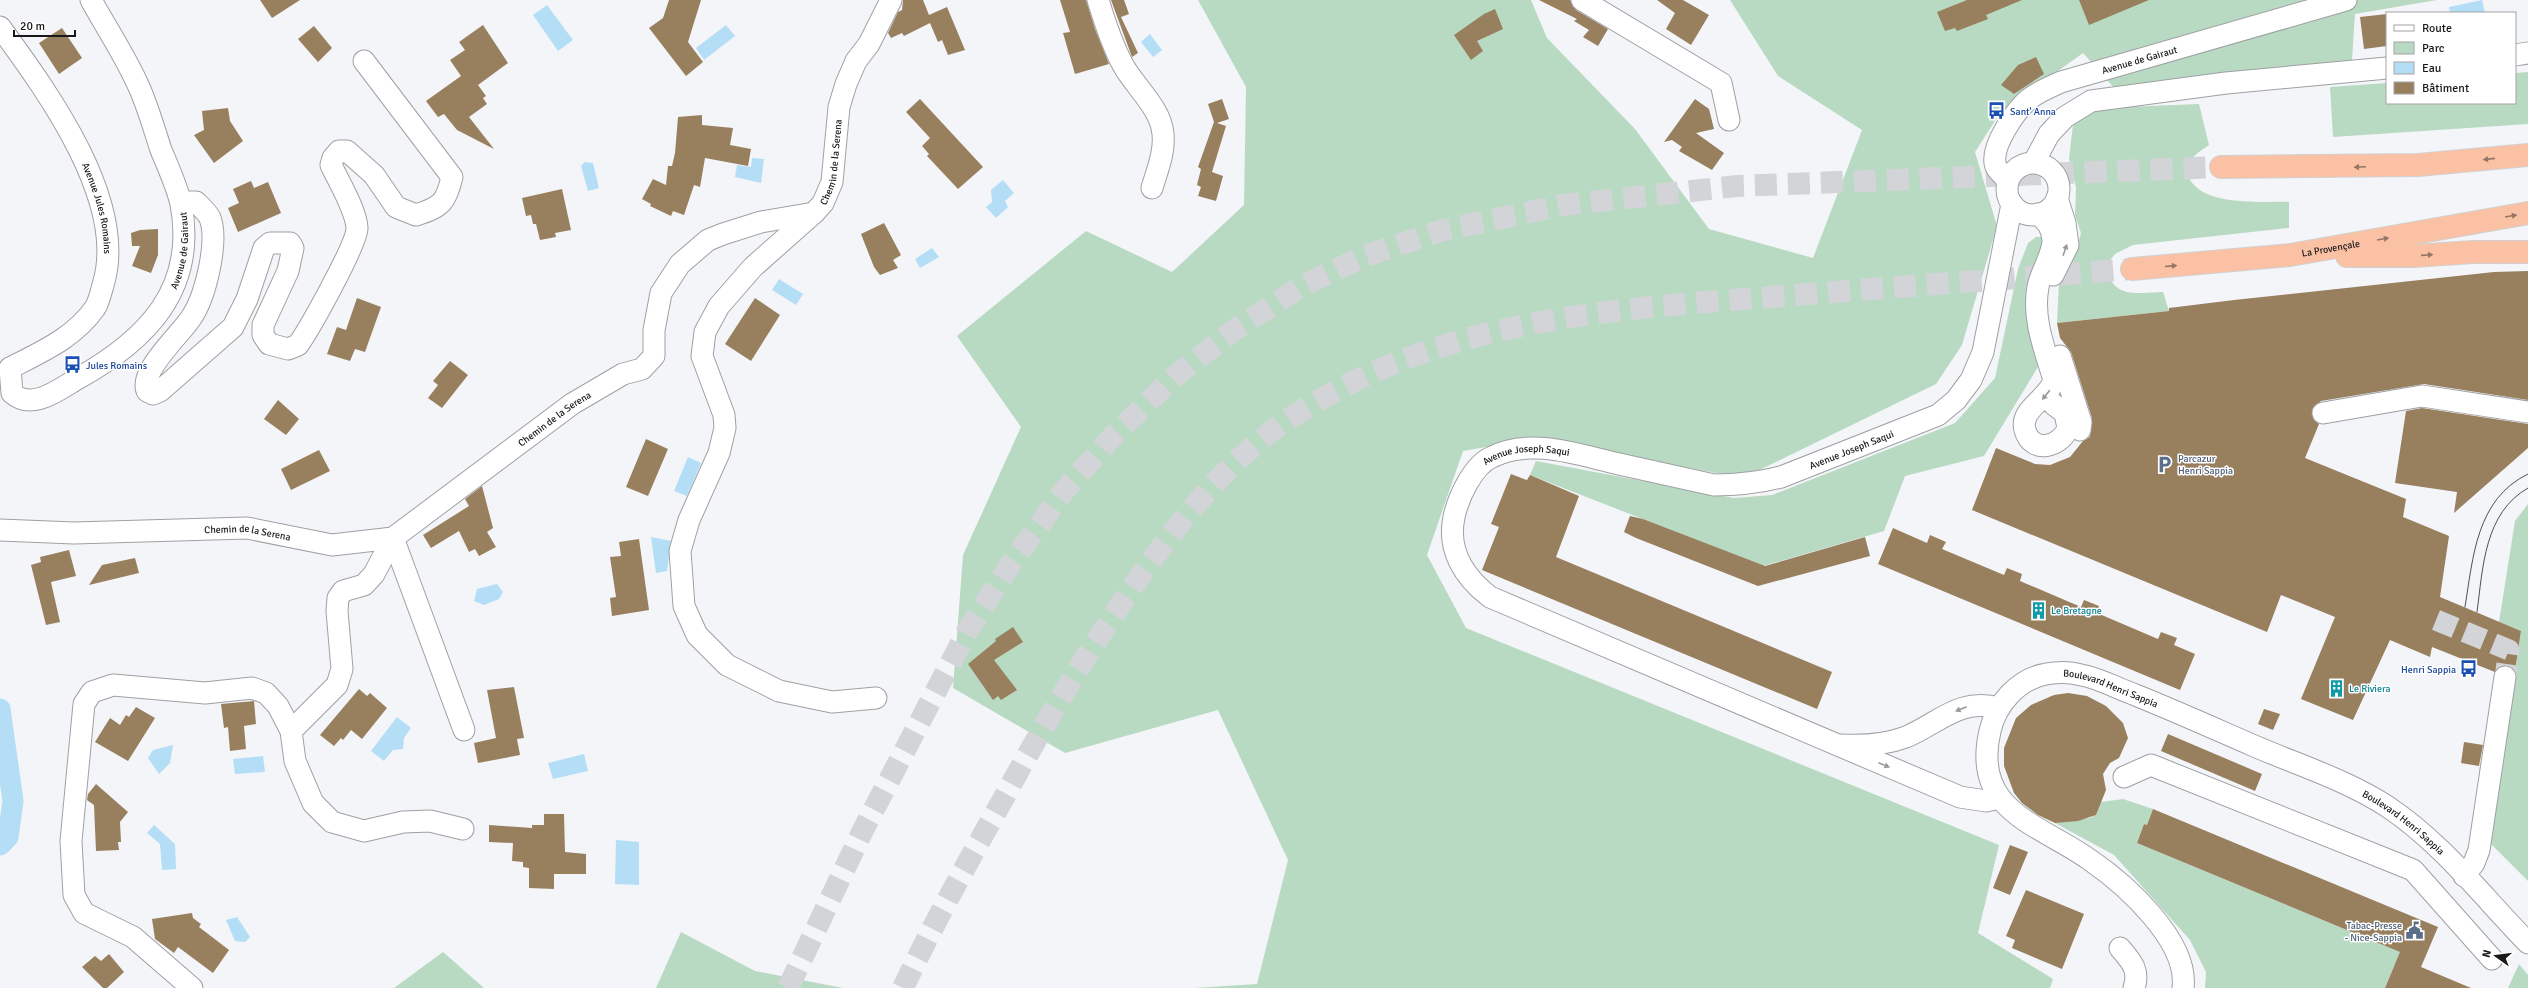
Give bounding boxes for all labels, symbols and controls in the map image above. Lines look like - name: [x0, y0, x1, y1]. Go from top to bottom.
- scale bar: [14, 12, 75, 38]
- legend: [2386, 12, 2516, 104]
- text: 20 m: [20, 19, 45, 34]
- text: Route: [2422, 21, 2452, 36]
- text: Parc: [2422, 41, 2445, 56]
- street label: Avenue de Gairaut: [2100, 44, 2179, 77]
- text: Eau: [2422, 61, 2441, 76]
- text: Bâtiment: [2422, 81, 2469, 96]
- bus stop icon: Sant' Anna: [1987, 101, 2007, 121]
- place label: Sant' Anna: [2010, 106, 2056, 118]
- street label: Chemin de la Serena: [818, 119, 845, 207]
- one-way arrow: [2483, 156, 2495, 163]
- street label: Avenue Jules Romains: [79, 161, 113, 255]
- one-way arrow: [2353, 164, 2366, 170]
- street label: Avenue de Gairaut: [168, 211, 191, 291]
- one-way arrow: [2505, 213, 2517, 219]
- one-way arrow: [2377, 236, 2389, 242]
- street label: La Provençale: [2301, 238, 2361, 260]
- one-way arrow: [2063, 244, 2069, 256]
- one-way arrow: [2421, 251, 2433, 258]
- one-way arrow: [2165, 262, 2177, 269]
- bus stop icon: Jules Romains: [63, 355, 83, 375]
- place label: Jules Romains: [86, 360, 148, 372]
- street label: Chemin de la Serena: [516, 389, 594, 449]
- one-way arrow: [2042, 389, 2051, 400]
- street label: Avenue Joseph Saqui: [1808, 428, 1896, 472]
- street label: Avenue Joseph Saqui: [1480, 443, 1571, 468]
- place label: Parcazur Henri Sappia: [2178, 453, 2233, 477]
- parking icon: Parcazur Henri Sappia: [2155, 454, 2175, 474]
- street label: Chemin de la Serena: [204, 523, 292, 544]
- building icon: Le Bretagne: [2028, 600, 2048, 620]
- place label: Le Bretagne: [2051, 605, 2102, 617]
- bus stop icon: Henri Sappia: [2459, 659, 2479, 679]
- place label: Henri Sappia: [2401, 664, 2456, 676]
- street label: Boulevard Henri Sappia: [2063, 668, 2160, 711]
- building icon: Le Riviera: [2326, 678, 2346, 698]
- place label: Le Riviera: [2349, 683, 2391, 695]
- one-way arrow: [1955, 706, 1967, 712]
- one-way arrow: [1879, 763, 1891, 769]
- street label: Boulevard Henri Sappia: [2360, 788, 2447, 858]
- place label: Tabac-Presse - Nice-Sappia: [2345, 920, 2402, 944]
- public building icon: Tabac-Presse - Nice-Sappia: [2405, 921, 2425, 941]
- north arrow: [2476, 936, 2516, 976]
- text: N: [2480, 948, 2494, 959]

